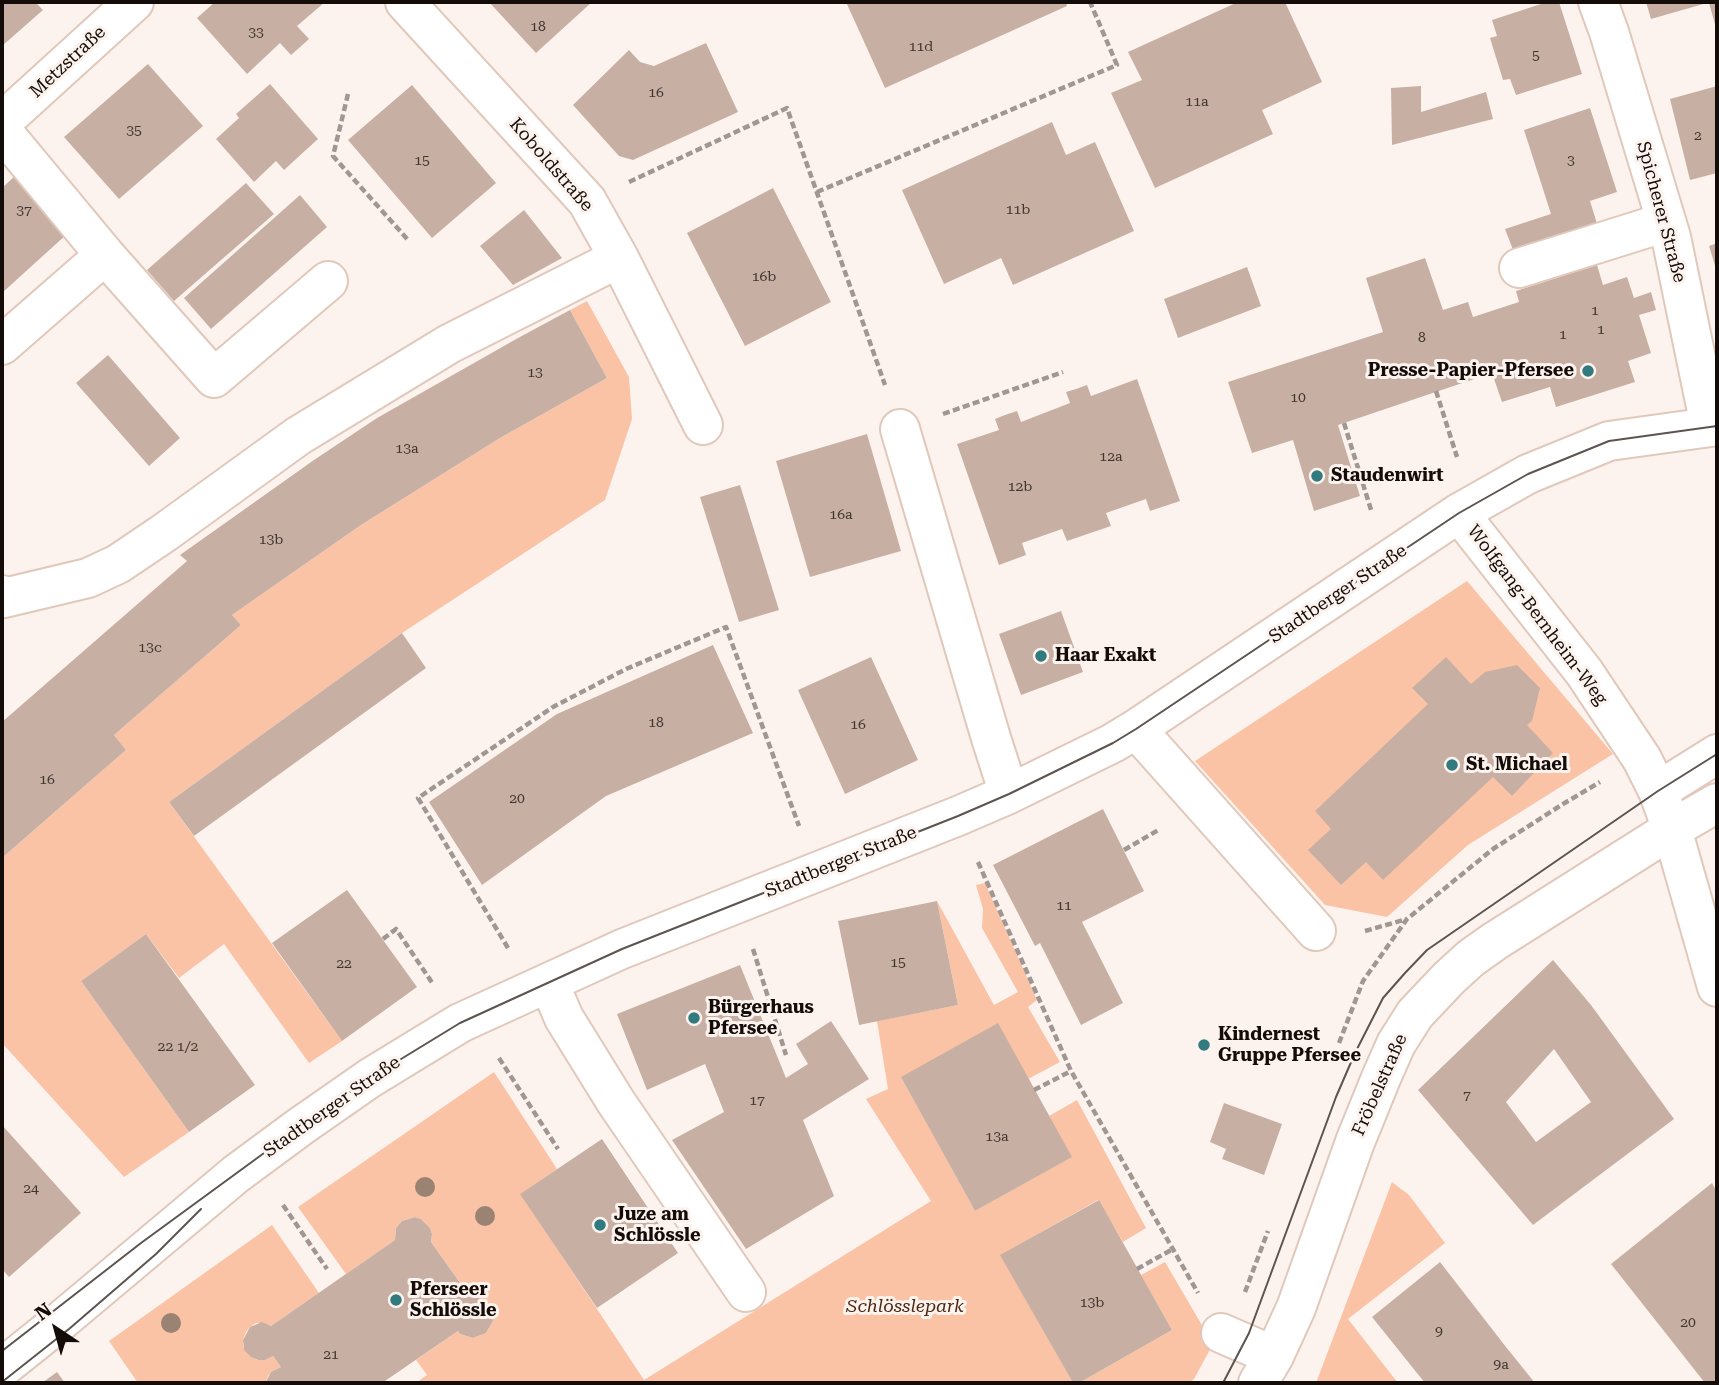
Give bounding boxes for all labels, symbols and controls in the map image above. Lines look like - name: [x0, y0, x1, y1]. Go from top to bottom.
- house number: 18: [530, 19, 546, 35]
- street label: Metzstraße: [26, 21, 110, 103]
- house number: 33: [248, 25, 264, 41]
- house number: 11d: [909, 39, 933, 55]
- house number: 5: [1532, 48, 1540, 64]
- house number: 16: [648, 85, 664, 101]
- house number: 11a: [1185, 94, 1209, 110]
- street label: Koboldstraße: [504, 114, 598, 216]
- house number: 35: [126, 123, 142, 139]
- house number: 2: [1694, 128, 1702, 144]
- street label: Spicherer Straße: [1632, 139, 1690, 285]
- house number: 15: [414, 153, 430, 169]
- house number: 3: [1567, 153, 1575, 169]
- house number: 11b: [1006, 202, 1030, 218]
- house number: 37: [16, 203, 32, 219]
- house number: 16b: [752, 269, 776, 285]
- house number: 1: [1591, 303, 1599, 319]
- house number: 1: [1597, 322, 1605, 338]
- house number: 1: [1559, 327, 1567, 343]
- house number: 8: [1418, 330, 1426, 346]
- place label: Presse-Papier-Pfersee: [1368, 360, 1574, 382]
- marker: Presse-Papier-Pfersee: [1580, 363, 1596, 379]
- house number: 13: [527, 365, 543, 381]
- house number: 10: [1290, 390, 1306, 406]
- house number: 13a: [395, 441, 419, 457]
- house number: 12a: [1099, 449, 1123, 465]
- place label: Staudenwirt: [1331, 465, 1444, 487]
- marker: Staudenwirt: [1309, 468, 1325, 484]
- house number: 12b: [1008, 479, 1032, 495]
- house number: 16a: [829, 507, 853, 523]
- street label: Wolfgang-Bernheim-Weg: [1462, 521, 1612, 709]
- house number: 13b: [259, 532, 283, 548]
- street label: Stadtberger Straße: [1265, 540, 1411, 648]
- house number: 13c: [138, 640, 162, 656]
- place label: Haar Exakt: [1055, 645, 1156, 667]
- marker: Haar Exakt: [1033, 648, 1049, 664]
- house number: 18: [648, 715, 664, 731]
- house number: 16: [850, 717, 866, 733]
- place label: St. Michael: [1466, 754, 1568, 776]
- marker: St. Michael: [1444, 757, 1460, 773]
- house number: 16: [39, 772, 55, 788]
- house number: 20: [509, 791, 525, 807]
- street label: Stadtberger Straße: [762, 822, 920, 902]
- house number: 11: [1056, 898, 1072, 914]
- house number: 15: [890, 955, 906, 971]
- house number: 22: [336, 956, 352, 972]
- place label: Bürgerhaus Pfersee: [708, 997, 814, 1040]
- marker: Bürgerhaus Pfersee: [686, 1010, 702, 1026]
- place label: Kindernest Gruppe Pfersee: [1218, 1024, 1361, 1066]
- street label: Fröbelstraße: [1348, 1031, 1412, 1139]
- marker: Kindernest Gruppe Pfersee: [1196, 1037, 1212, 1053]
- house number: 22 1/2: [158, 1039, 198, 1055]
- street label: Stadtberger Straße: [260, 1052, 404, 1162]
- house number: 7: [1463, 1088, 1471, 1104]
- house number: 17: [749, 1093, 765, 1109]
- house number: 13a: [985, 1129, 1009, 1145]
- house number: 24: [23, 1181, 39, 1197]
- place label: Juze am Schlössle: [614, 1204, 700, 1246]
- marker: Juze am Schlössle: [592, 1217, 608, 1233]
- place label: Pferseer Schlössle: [410, 1279, 496, 1322]
- marker: Pferseer Schlössle: [388, 1292, 404, 1308]
- north arrow: [21, 1294, 91, 1364]
- house number: 13b: [1080, 1295, 1104, 1311]
- park label: Schlösslepark: [846, 1296, 964, 1318]
- text: N: [31, 1298, 56, 1325]
- house number: 20: [1680, 1315, 1696, 1331]
- house number: 9: [1435, 1324, 1443, 1340]
- house number: 21: [323, 1347, 339, 1363]
- house number: 9a: [1493, 1357, 1509, 1373]

